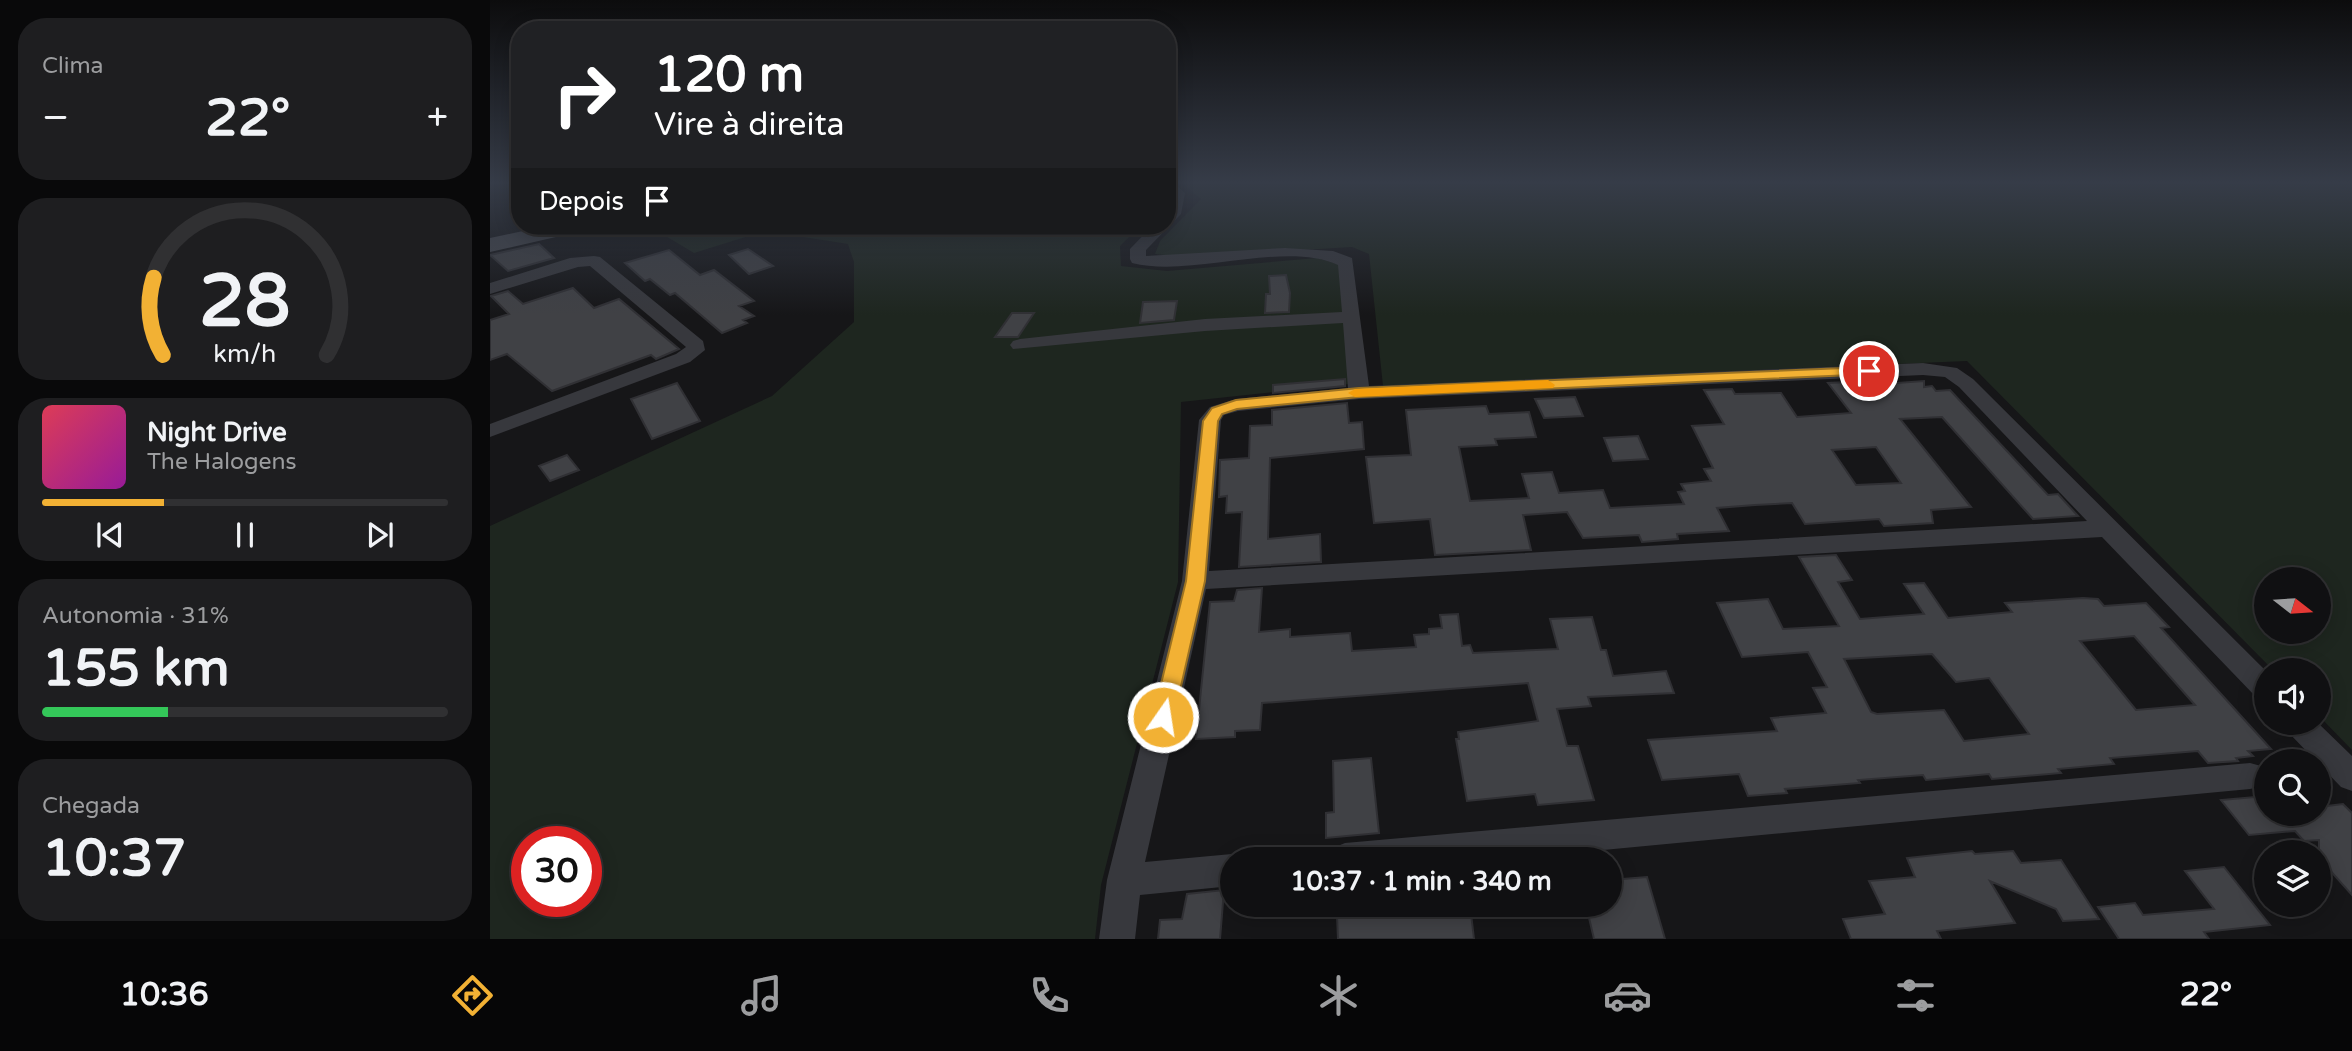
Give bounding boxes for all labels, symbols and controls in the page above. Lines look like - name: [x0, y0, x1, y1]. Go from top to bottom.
- text: 120 m: [654, 46, 804, 105]
- icon: right: [539, 49, 630, 140]
- text: Clima: [42, 52, 103, 80]
- text: 22°: [205, 87, 290, 150]
- text: −: [42, 95, 69, 141]
- text: +: [427, 95, 448, 141]
- text: Vire à direita: [654, 106, 845, 144]
- icon: arrive: [638, 182, 676, 220]
- text: Depois: [539, 186, 624, 217]
- text: 28: [199, 259, 291, 347]
- text: km/h: [214, 339, 276, 369]
- pin: [1839, 341, 1899, 401]
- icon: arrive: [1850, 352, 1888, 390]
- text: Night Drive: [147, 417, 287, 448]
- text: The Halogens: [147, 448, 296, 476]
- icon: previous: [91, 516, 129, 554]
- icon: pause: [226, 516, 264, 554]
- icon: next: [361, 516, 399, 554]
- north arrow: [2254, 567, 2331, 644]
- map controls: [2254, 567, 2331, 917]
- text: Autonomia · 31%: [42, 602, 229, 630]
- text: 155 km: [42, 637, 230, 700]
- button: sound: [2254, 658, 2331, 735]
- position arrow: [1126, 680, 1200, 754]
- button: search: [2254, 749, 2331, 826]
- text: Chegada: [42, 792, 140, 820]
- speed limit sign: 30: [511, 826, 602, 917]
- text: 10:37: [42, 827, 186, 890]
- button: layers: [2254, 840, 2331, 917]
- text: 10:37 · 1 min · 340 m: [1290, 866, 1552, 897]
- icon: directions: [448, 971, 497, 1020]
- icon: music: [737, 971, 786, 1020]
- icon: phone: [1025, 971, 1074, 1020]
- icon: climate: [1314, 971, 1363, 1020]
- icon: car: [1603, 971, 1652, 1020]
- icon: filters: [1891, 971, 1940, 1020]
- text: 10:36: [120, 976, 209, 1014]
- text: 22°: [2180, 976, 2232, 1014]

